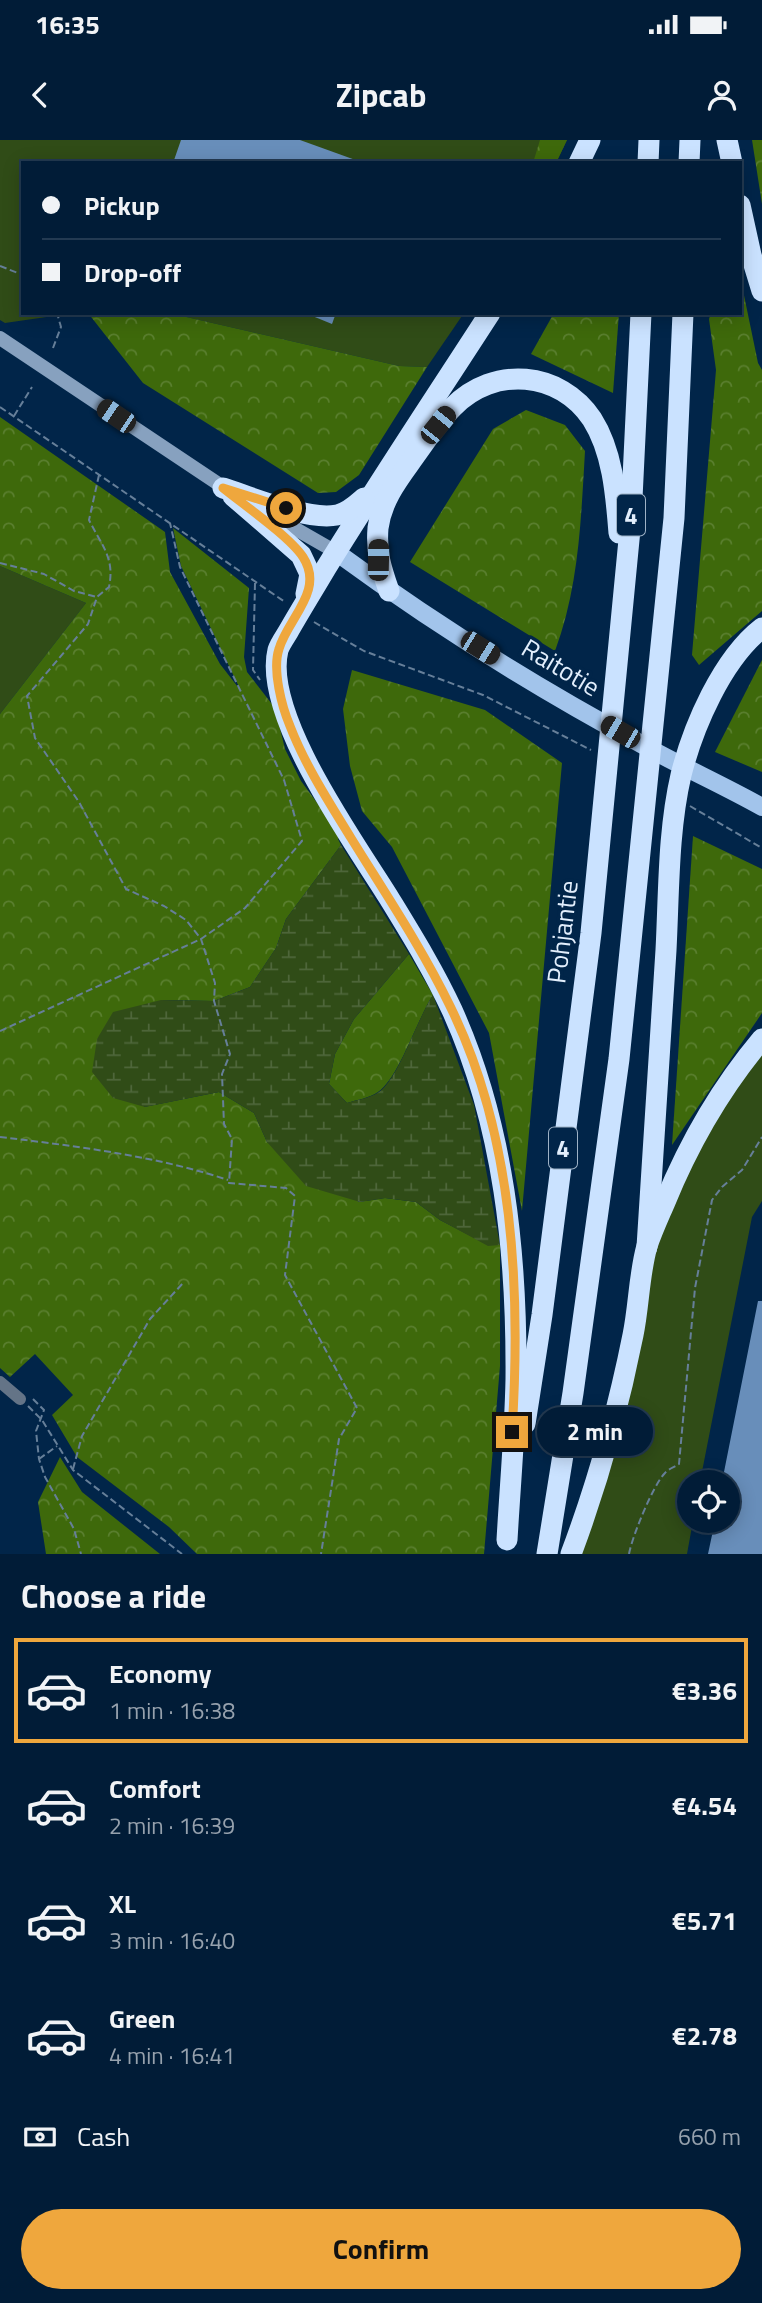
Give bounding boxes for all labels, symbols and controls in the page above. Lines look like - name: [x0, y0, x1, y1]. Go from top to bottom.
- text: 16:35: [35, 5, 100, 44]
- text: Zipcab: [336, 71, 426, 119]
- icon: back: [21, 76, 59, 114]
- icon: person: [703, 76, 741, 114]
- text: Pickup: [84, 186, 160, 225]
- text: Drop-off: [84, 253, 181, 292]
- car: [93, 396, 140, 436]
- car: [417, 402, 460, 448]
- route start: [270, 492, 302, 524]
- road number: 4: [617, 494, 645, 536]
- car: [368, 539, 389, 581]
- car: [457, 628, 504, 668]
- street label: Raitotie: [514, 628, 608, 706]
- car: [597, 712, 644, 752]
- street label: Pohjantie: [536, 878, 588, 986]
- road number: 4: [549, 1128, 577, 1168]
- callout: 2 min: [536, 1408, 652, 1456]
- text: 2 min: [567, 1414, 623, 1449]
- route end: [496, 1416, 528, 1448]
- map controls: [677, 1470, 740, 1533]
- button: locate: [677, 1470, 740, 1533]
- text: Choose a ride: [21, 1572, 206, 1620]
- text: Economy: [109, 1654, 211, 1693]
- icon: car: [25, 1659, 88, 1722]
- text: €3.36: [672, 1671, 737, 1710]
- text: 1 min · 16:38: [109, 1693, 235, 1728]
- text: Comfort: [109, 1769, 201, 1808]
- icon: car: [25, 1774, 88, 1837]
- text: €4.54: [672, 1786, 737, 1825]
- text: 2 min · 16:39: [109, 1808, 235, 1843]
- text: XL: [109, 1884, 136, 1923]
- icon: car: [25, 1889, 88, 1952]
- text: €5.71: [672, 1901, 737, 1940]
- text: 3 min · 16:40: [109, 1923, 235, 1958]
- text: Green: [109, 1999, 175, 2038]
- icon: car: [25, 2004, 88, 2067]
- text: €2.78: [672, 2016, 737, 2055]
- text: 4 min · 16:41: [109, 2038, 235, 2073]
- text: Cash: [77, 2117, 130, 2156]
- icon: cash: [21, 2118, 59, 2156]
- text: 660 m: [678, 2119, 741, 2154]
- button: Confirm: [21, 2209, 741, 2289]

